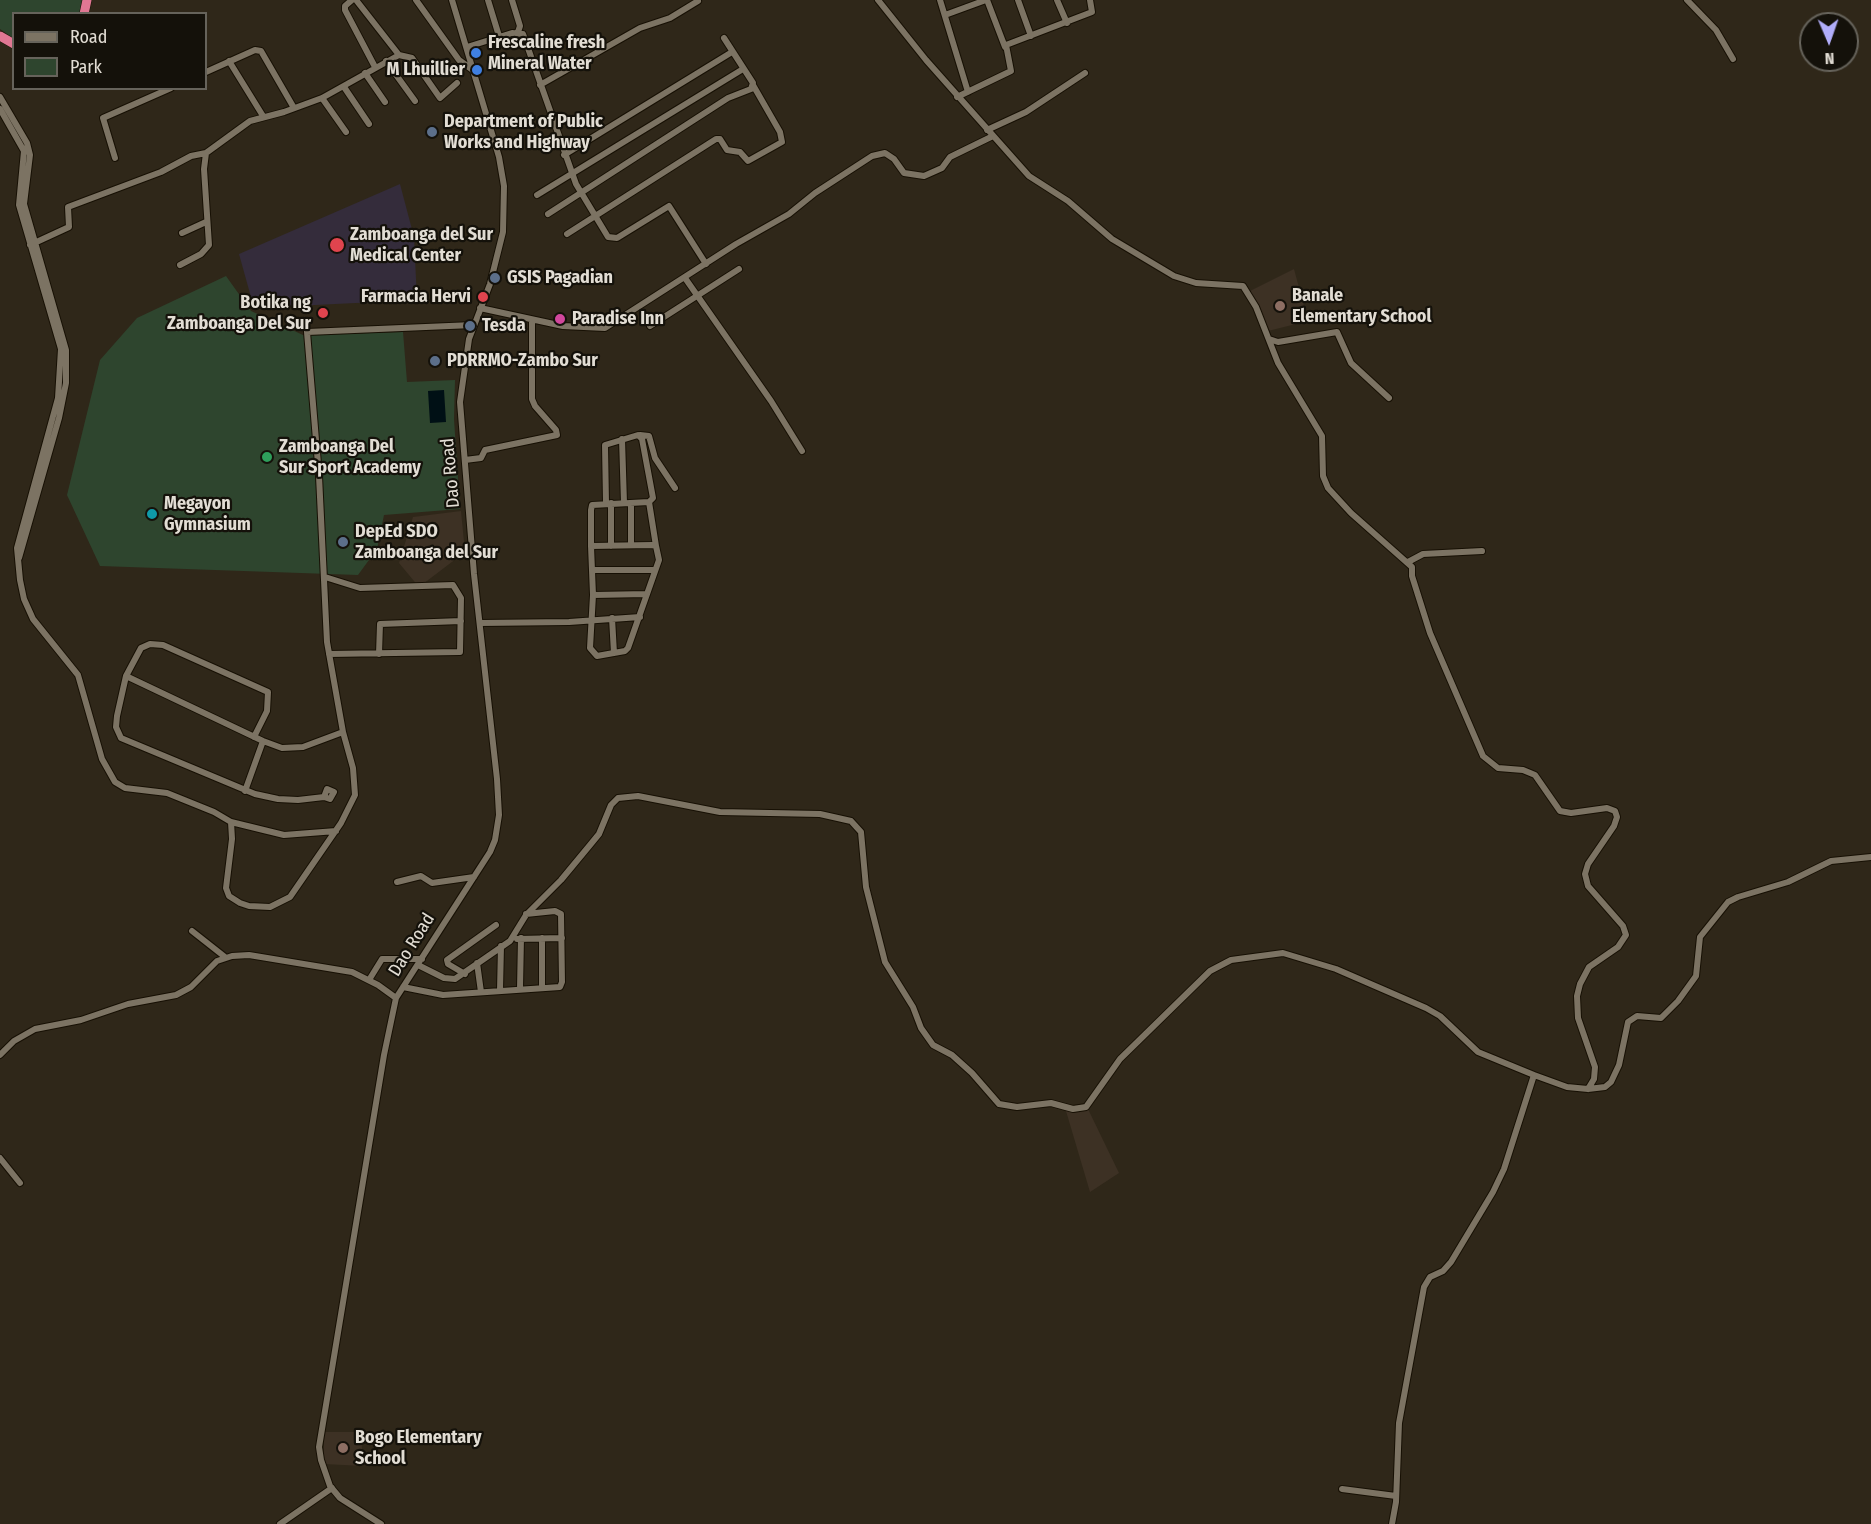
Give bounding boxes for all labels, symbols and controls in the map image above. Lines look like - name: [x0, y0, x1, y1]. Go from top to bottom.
- legend: [12, 12, 207, 90]
- north arrow: [1799, 12, 1859, 72]
- text: Road: [70, 26, 107, 48]
- place label: Frescaline fresh Mineral Water: [488, 32, 605, 74]
- marker: Frescaline fresh Mineral Water: [469, 46, 483, 60]
- text: N: [1824, 49, 1835, 68]
- text: Park: [70, 56, 102, 78]
- place label: M Lhuillier: [386, 59, 465, 81]
- marker: M Lhuillier: [470, 63, 484, 77]
- place label: Department of Public Works and Highway: [444, 111, 603, 154]
- marker: Department of Public Works and Highway: [425, 125, 439, 139]
- place label: Zamboanga del Sur Medical Center: [350, 224, 493, 266]
- marker: Zamboanga del Sur Medical Center: [328, 236, 346, 254]
- place label: GSIS Pagadian: [507, 267, 613, 289]
- marker: GSIS Pagadian: [488, 271, 502, 285]
- place label: Banale Elementary School: [1292, 285, 1431, 328]
- place label: Farmacia Hervi: [361, 286, 471, 308]
- marker: Farmacia Hervi: [476, 290, 490, 304]
- place label: Botika ng Zamboanga Del Sur: [167, 292, 311, 334]
- marker: Banale Elementary School: [1273, 299, 1287, 313]
- marker: Botika ng Zamboanga Del Sur: [316, 306, 330, 320]
- place label: Paradise Inn: [572, 308, 664, 330]
- marker: Paradise Inn: [553, 312, 567, 326]
- place label: Tesda: [482, 315, 526, 337]
- marker: Tesda: [463, 319, 477, 333]
- place label: PDRRMO-Zambo Sur: [447, 350, 598, 372]
- marker: PDRRMO-Zambo Sur: [428, 354, 442, 368]
- place label: Zamboanga Del Sur Sport Academy: [279, 436, 421, 478]
- street label: Dao Road: [437, 437, 465, 509]
- marker: Zamboanga Del Sur Sport Academy: [260, 450, 274, 464]
- place label: Megayon Gymnasium: [164, 493, 251, 536]
- marker: Megayon Gymnasium: [145, 507, 159, 521]
- place label: DepEd SDO Zamboanga del Sur: [355, 521, 498, 564]
- marker: DepEd SDO Zamboanga del Sur: [336, 535, 350, 549]
- street label: Dao Road: [384, 910, 440, 980]
- place label: Bogo Elementary School: [355, 1427, 481, 1470]
- marker: Bogo Elementary School: [336, 1441, 350, 1455]

